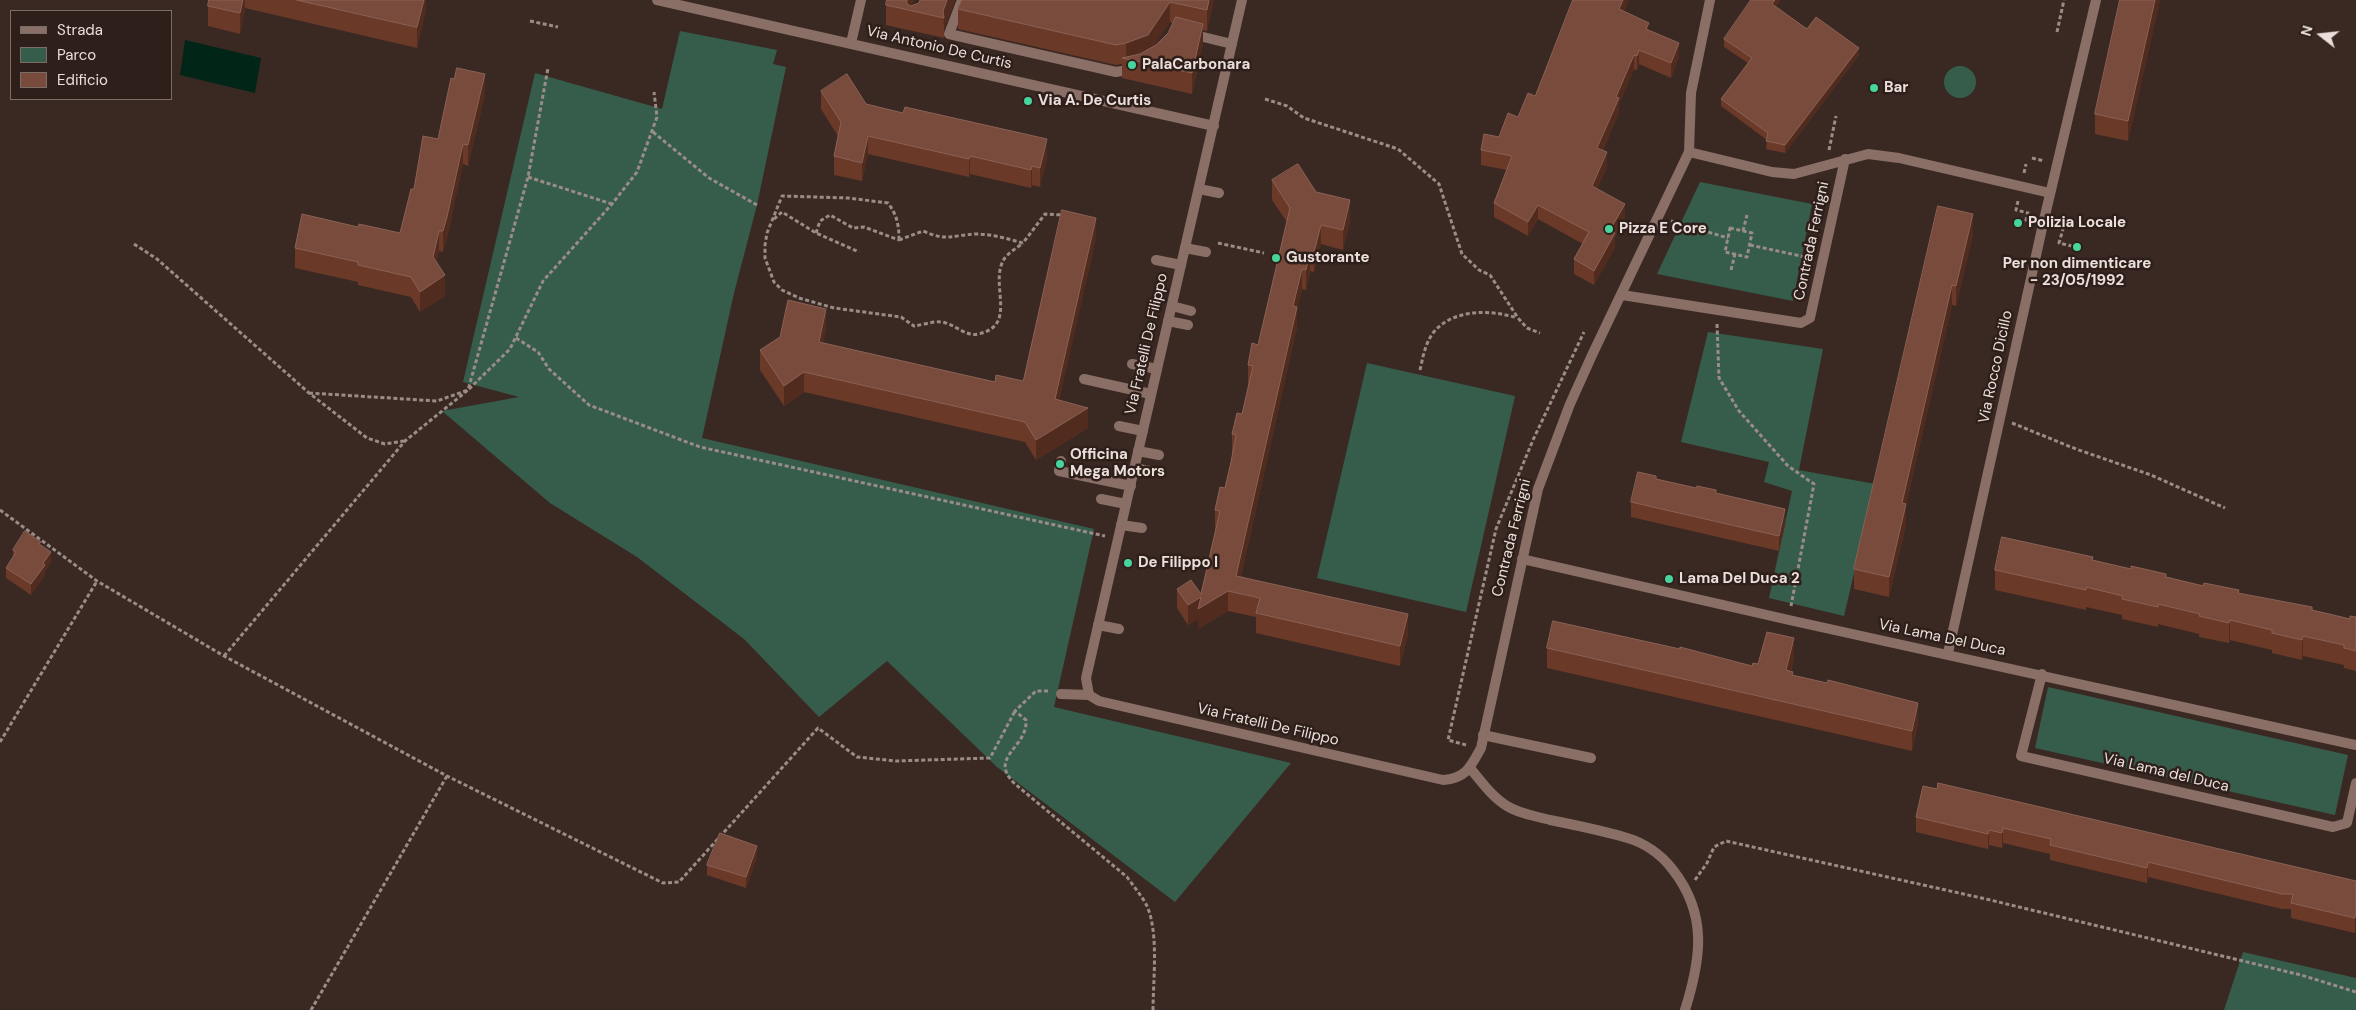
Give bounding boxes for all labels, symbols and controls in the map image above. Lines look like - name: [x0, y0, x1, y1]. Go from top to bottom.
- legend: [10, 10, 172, 100]
- north arrow: [2296, 10, 2346, 60]
- text: Strada: [57, 20, 103, 40]
- street label: Via Antonio De Curtis: [865, 22, 1013, 74]
- text: N: [2297, 23, 2317, 38]
- text: Parco: [57, 45, 96, 65]
- place label: PalaCarbonara: [1142, 56, 1250, 74]
- marker: PalaCarbonara: [1126, 59, 1138, 71]
- text: Edificio: [57, 70, 108, 90]
- place label: Bar: [1884, 79, 1908, 97]
- marker: Bar: [1868, 82, 1880, 94]
- place label: Via A. De Curtis: [1038, 92, 1151, 110]
- marker: Via A. De Curtis: [1022, 95, 1034, 107]
- street label: Contrada Ferrigni: [1791, 180, 1833, 302]
- place label: Polizia Locale: [2028, 214, 2126, 232]
- marker: Polizia Locale: [2012, 217, 2024, 229]
- place label: Pizza E Core: [1619, 220, 1707, 238]
- marker: Pizza E Core: [1603, 223, 1615, 235]
- marker: Per non dimenticare - 23/05/1992: [2071, 241, 2083, 253]
- place label: Gustorante: [1286, 249, 1370, 267]
- marker: Gustorante: [1270, 252, 1282, 264]
- place label: Per non dimenticare - 23/05/1992: [2003, 255, 2151, 290]
- street label: Via Fratelli De Filippo: [1122, 271, 1172, 417]
- street label: Via Rocco Dicillo: [1975, 309, 2017, 425]
- place label: Officina Mega Motors: [1070, 446, 1165, 481]
- marker: Officina Mega Motors: [1054, 458, 1066, 470]
- street label: Contrada Ferrigni: [1489, 477, 1535, 599]
- place label: De Filippo I: [1138, 554, 1218, 572]
- marker: De Filippo I: [1122, 557, 1134, 569]
- place label: Lama Del Duca 2: [1679, 570, 1800, 588]
- marker: Lama Del Duca 2: [1663, 573, 1675, 585]
- street label: Via Lama Del Duca: [1877, 616, 2007, 660]
- street label: Via Fratelli De Filippo: [1195, 700, 1341, 750]
- street label: Via Lama del Duca: [2101, 750, 2231, 796]

